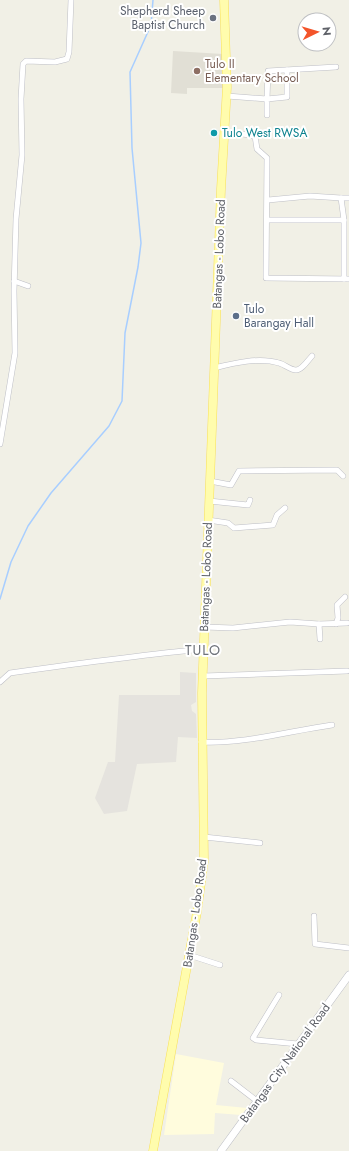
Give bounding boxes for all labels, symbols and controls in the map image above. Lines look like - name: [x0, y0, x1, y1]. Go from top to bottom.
- place label: Shepherd Sheep Baptist Church: [120, 2, 205, 34]
- north arrow: [297, 12, 337, 52]
- marker: Shepherd Sheep Baptist Church: [208, 13, 218, 23]
- text: N: [319, 26, 335, 36]
- place label: Tulo II Elementary School: [205, 55, 299, 87]
- marker: Tulo II Elementary School: [192, 66, 202, 76]
- place label: Tulo West RWSA: [222, 124, 307, 142]
- marker: Tulo West RWSA: [209, 128, 219, 138]
- street label: Batangas - Lobo Road: [208, 199, 230, 309]
- place label: Tulo Barangay Hall: [244, 300, 314, 332]
- marker: Tulo Barangay Hall: [231, 311, 241, 321]
- street label: Batangas - Lobo Road: [195, 522, 217, 632]
- district label: TULO: [185, 640, 221, 660]
- street label: Batangas - Lobo Road: [178, 858, 212, 968]
- street label: Batangas City National Road: [236, 1000, 334, 1126]

